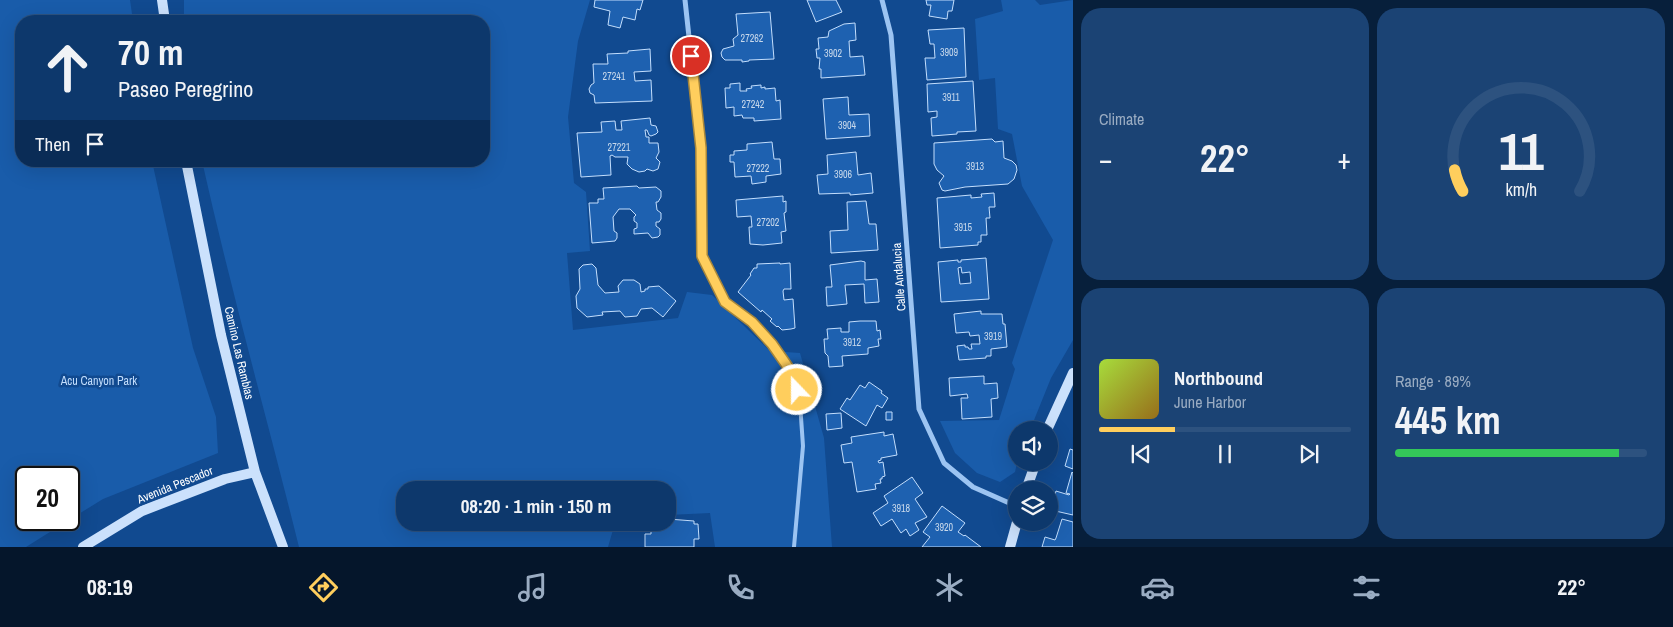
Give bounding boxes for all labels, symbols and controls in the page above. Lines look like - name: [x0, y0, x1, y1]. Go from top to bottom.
- text: 70 m: [118, 29, 183, 76]
- house number: 27262: [741, 32, 764, 45]
- icon: ahead: [35, 35, 100, 100]
- pin: [670, 35, 712, 77]
- icon: arrive: [677, 42, 705, 70]
- house number: 3909: [940, 46, 959, 59]
- house number: 3902: [824, 47, 843, 60]
- house number: 27241: [603, 70, 626, 83]
- text: Paseo Peregrino: [118, 74, 253, 104]
- house number: 3911: [942, 91, 960, 104]
- house number: 27242: [742, 98, 765, 111]
- text: Climate: [1099, 108, 1144, 130]
- text: 11: [1498, 116, 1544, 186]
- house number: 3904: [838, 119, 857, 132]
- icon: arrive: [81, 130, 109, 158]
- text: Then: [35, 131, 71, 157]
- text: 22°: [1200, 133, 1250, 184]
- text: −: [1099, 140, 1112, 178]
- text: +: [1338, 140, 1351, 178]
- house number: 27221: [608, 141, 631, 154]
- house number: 3913: [966, 160, 985, 173]
- house number: 27222: [747, 162, 770, 175]
- house number: 3906: [834, 168, 853, 181]
- text: km/h: [1505, 178, 1537, 202]
- house number: 27202: [757, 216, 780, 229]
- house number: 3915: [954, 221, 973, 234]
- street label: Calle Andalucia: [889, 242, 909, 312]
- street label: Camino Las Ramblas: [221, 305, 257, 401]
- house number: 3919: [984, 330, 1003, 343]
- house number: 3912: [843, 336, 862, 349]
- position arrow: [770, 363, 822, 415]
- text: Northbound: [1174, 365, 1263, 391]
- text: Range · 89%: [1395, 370, 1471, 392]
- park label: Acu Canyon Park: [60, 373, 137, 389]
- text: June Harbor: [1174, 391, 1246, 413]
- text: 445 km: [1395, 395, 1501, 446]
- map controls: [1008, 421, 1058, 531]
- button: sound: [1008, 421, 1058, 471]
- icon: previous: [1127, 440, 1155, 468]
- icon: pause: [1211, 440, 1239, 468]
- icon: next: [1295, 440, 1323, 468]
- street label: Avenida Pescador: [134, 462, 216, 508]
- speed limit sign: 20: [15, 466, 80, 531]
- button: layers: [1008, 481, 1058, 531]
- text: 08:20 · 1 min · 150 m: [461, 493, 611, 519]
- house number: 3918: [892, 502, 911, 515]
- house number: 3920: [935, 521, 954, 534]
- icon: directions: [306, 570, 341, 605]
- icon: music: [515, 570, 550, 605]
- icon: phone: [723, 570, 758, 605]
- icon: climate: [932, 570, 967, 605]
- icon: car: [1140, 570, 1175, 605]
- icon: filters: [1349, 570, 1384, 605]
- text: 08:19: [87, 572, 133, 602]
- text: 22°: [1557, 572, 1586, 602]

